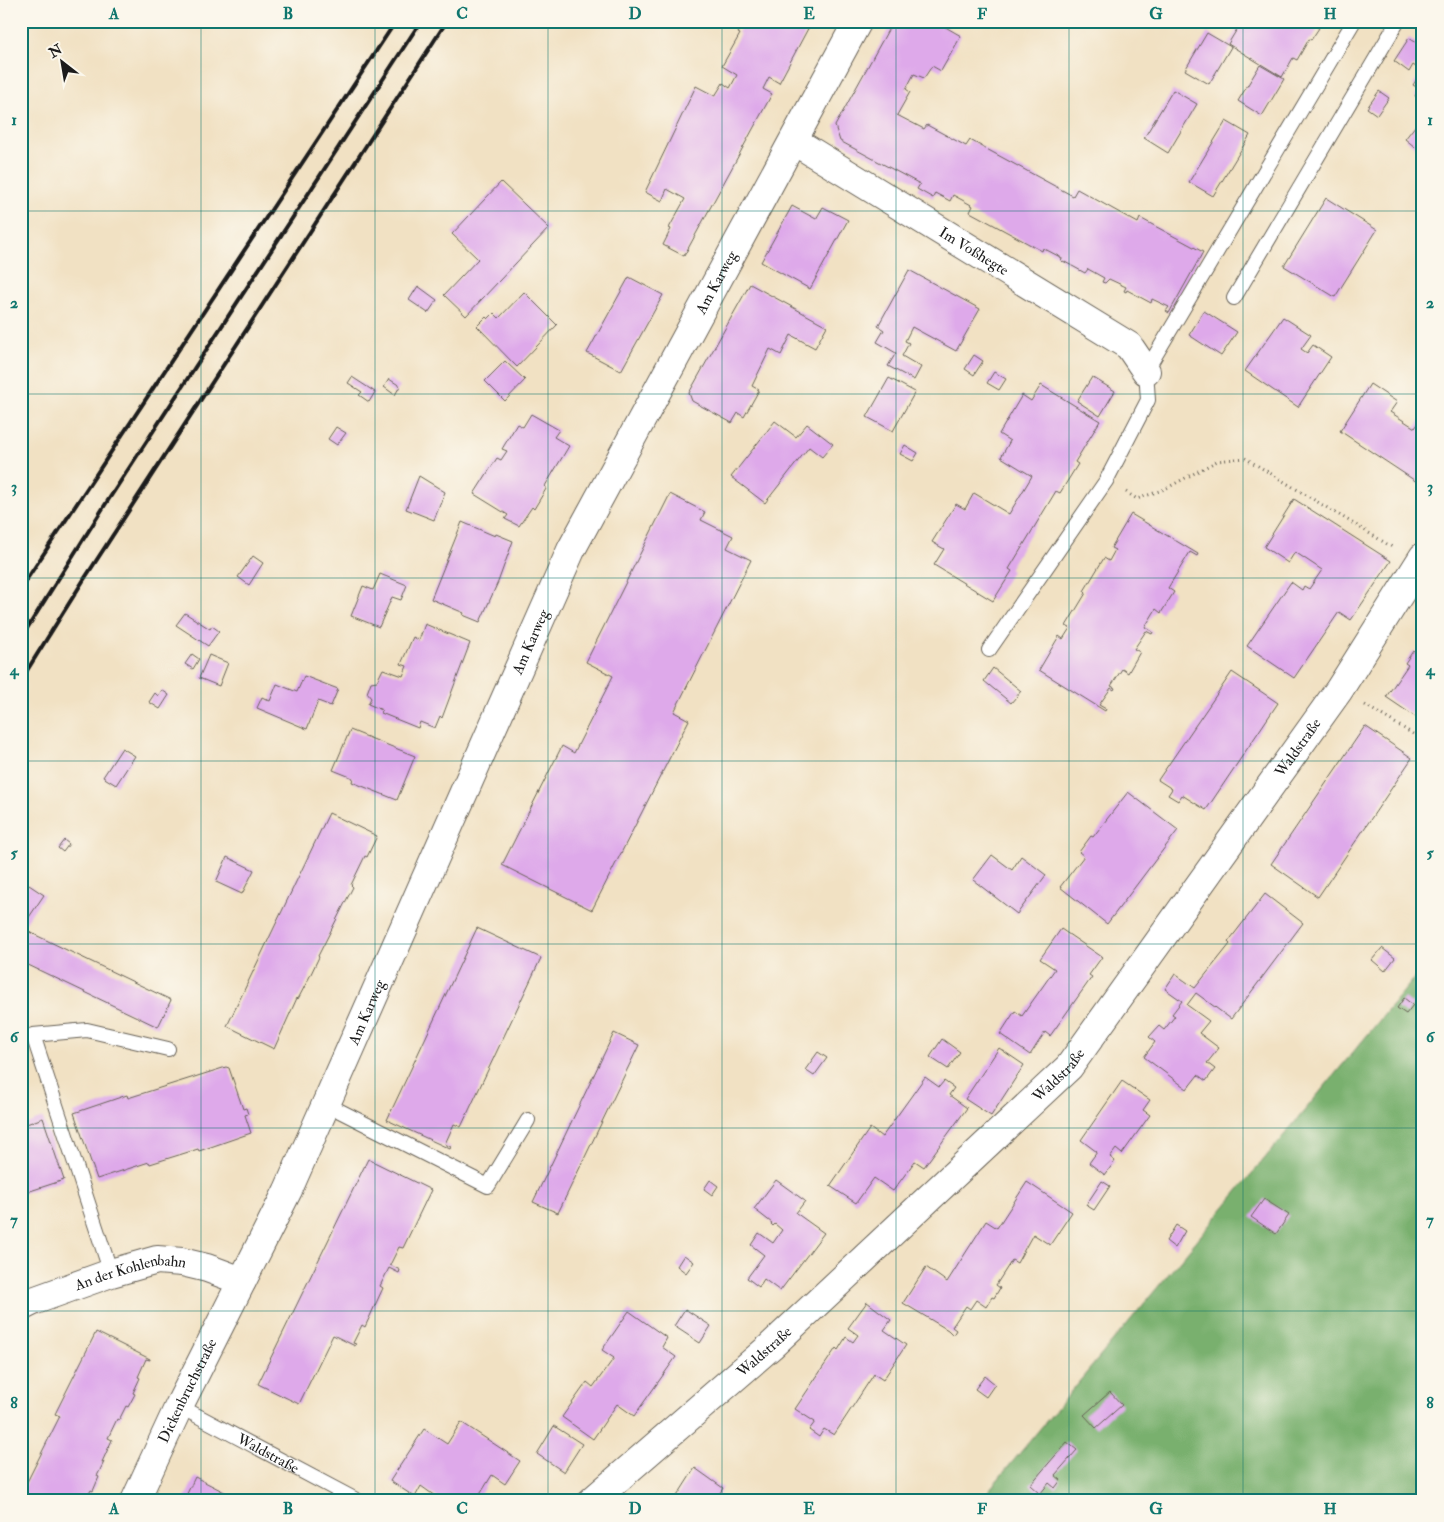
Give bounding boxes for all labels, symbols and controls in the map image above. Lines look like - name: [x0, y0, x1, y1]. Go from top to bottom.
- text: A: [108, 4, 120, 24]
- text: B: [283, 4, 293, 24]
- text: C: [456, 4, 468, 24]
- text: D: [628, 4, 642, 24]
- text: E: [803, 4, 815, 24]
- text: F: [977, 4, 987, 24]
- text: G: [1149, 4, 1163, 24]
- text: H: [1323, 4, 1337, 24]
- north arrow: [38, 38, 88, 88]
- text: N: [45, 41, 66, 62]
- text: 1: [11, 110, 17, 130]
- text: 1: [1427, 110, 1433, 130]
- street label: Im Voßhegte: [935, 223, 1012, 280]
- street label: Am Karweg: [691, 247, 742, 318]
- text: 2: [10, 293, 18, 313]
- text: 2: [1426, 293, 1434, 313]
- text: 3: [11, 477, 17, 497]
- text: 3: [1427, 477, 1433, 497]
- street label: Am Karweg: [508, 606, 554, 679]
- text: 4: [9, 660, 20, 680]
- text: 4: [1425, 660, 1436, 680]
- street label: Waldstraße: [1270, 715, 1326, 782]
- text: 5: [10, 843, 18, 863]
- text: 5: [1426, 843, 1434, 863]
- street label: Am Karweg: [344, 976, 390, 1049]
- text: 6: [10, 1027, 20, 1047]
- text: 6: [1426, 1027, 1436, 1047]
- street label: Waldstraße: [1028, 1045, 1089, 1107]
- text: 7: [10, 1210, 18, 1230]
- text: 7: [1426, 1210, 1434, 1230]
- street label: An der Kohlenbahn: [71, 1251, 189, 1296]
- street label: Waldstraße: [732, 1322, 796, 1382]
- street label: Dickenbruchstraße: [154, 1336, 221, 1446]
- text: 8: [10, 1393, 18, 1413]
- text: 8: [1426, 1393, 1434, 1413]
- street label: Waldstraße: [233, 1429, 302, 1478]
- text: A: [108, 1499, 120, 1519]
- text: B: [283, 1499, 293, 1519]
- text: C: [456, 1499, 468, 1519]
- text: D: [628, 1499, 642, 1519]
- text: E: [803, 1499, 815, 1519]
- text: F: [977, 1499, 987, 1519]
- text: G: [1149, 1499, 1163, 1519]
- text: H: [1323, 1499, 1337, 1519]

